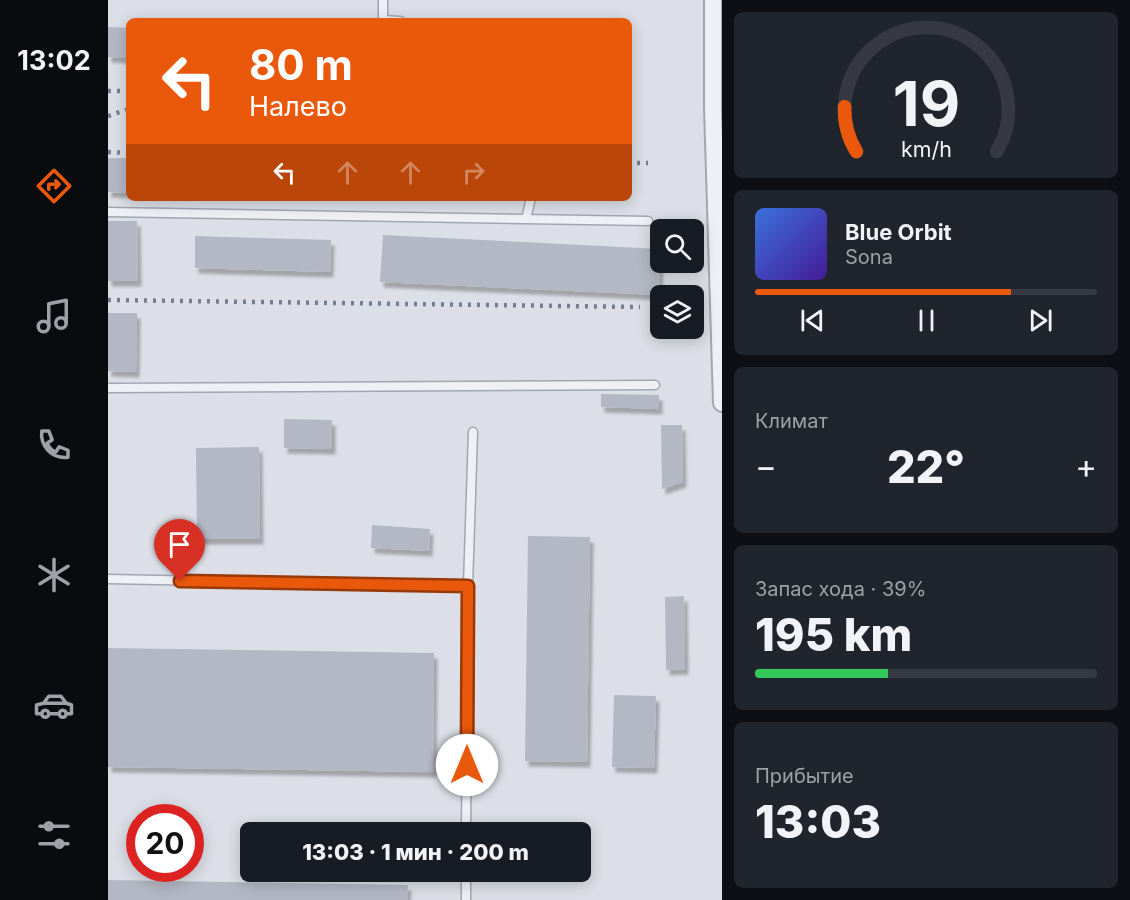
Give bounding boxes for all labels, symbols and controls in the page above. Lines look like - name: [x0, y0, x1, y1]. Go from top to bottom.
- text: 80 m: [249, 39, 353, 90]
- icon: left: [150, 42, 228, 120]
- text: 13:02: [17, 44, 91, 77]
- text: 19: [892, 66, 960, 141]
- text: Налево: [249, 90, 347, 123]
- text: km/h: [901, 136, 951, 162]
- icon: left: [268, 156, 301, 189]
- icon: ahead: [331, 156, 364, 189]
- icon: ahead: [394, 156, 427, 189]
- icon: right: [457, 156, 490, 189]
- icon: directions: [33, 165, 75, 207]
- map controls: [650, 219, 704, 339]
- button: search: [650, 219, 704, 273]
- text: Blue Orbit: [845, 219, 952, 245]
- text: Sona: [845, 245, 893, 269]
- button: layers: [650, 285, 704, 339]
- icon: music: [33, 295, 75, 337]
- icon: previous: [796, 304, 829, 337]
- icon: pause: [910, 304, 943, 337]
- icon: next: [1024, 304, 1057, 337]
- text: Климат: [755, 409, 828, 433]
- icon: phone: [33, 424, 75, 466]
- text: 22°: [887, 439, 965, 494]
- text: −: [755, 446, 777, 486]
- text: +: [1075, 446, 1097, 486]
- pin: [154, 519, 205, 581]
- icon: arrive: [163, 528, 196, 561]
- icon: climate: [33, 554, 75, 596]
- text: Запас хода · 39%: [755, 577, 926, 601]
- text: 195 km: [755, 607, 912, 662]
- icon: car: [33, 684, 75, 726]
- position arrow: [435, 733, 499, 797]
- text: Прибытие: [755, 764, 854, 788]
- text: 13:03: [755, 794, 881, 849]
- speed limit sign: 20: [126, 804, 204, 882]
- icon: filters: [33, 814, 75, 856]
- text: 13:03 · 1 мин · 200 m: [302, 839, 529, 865]

